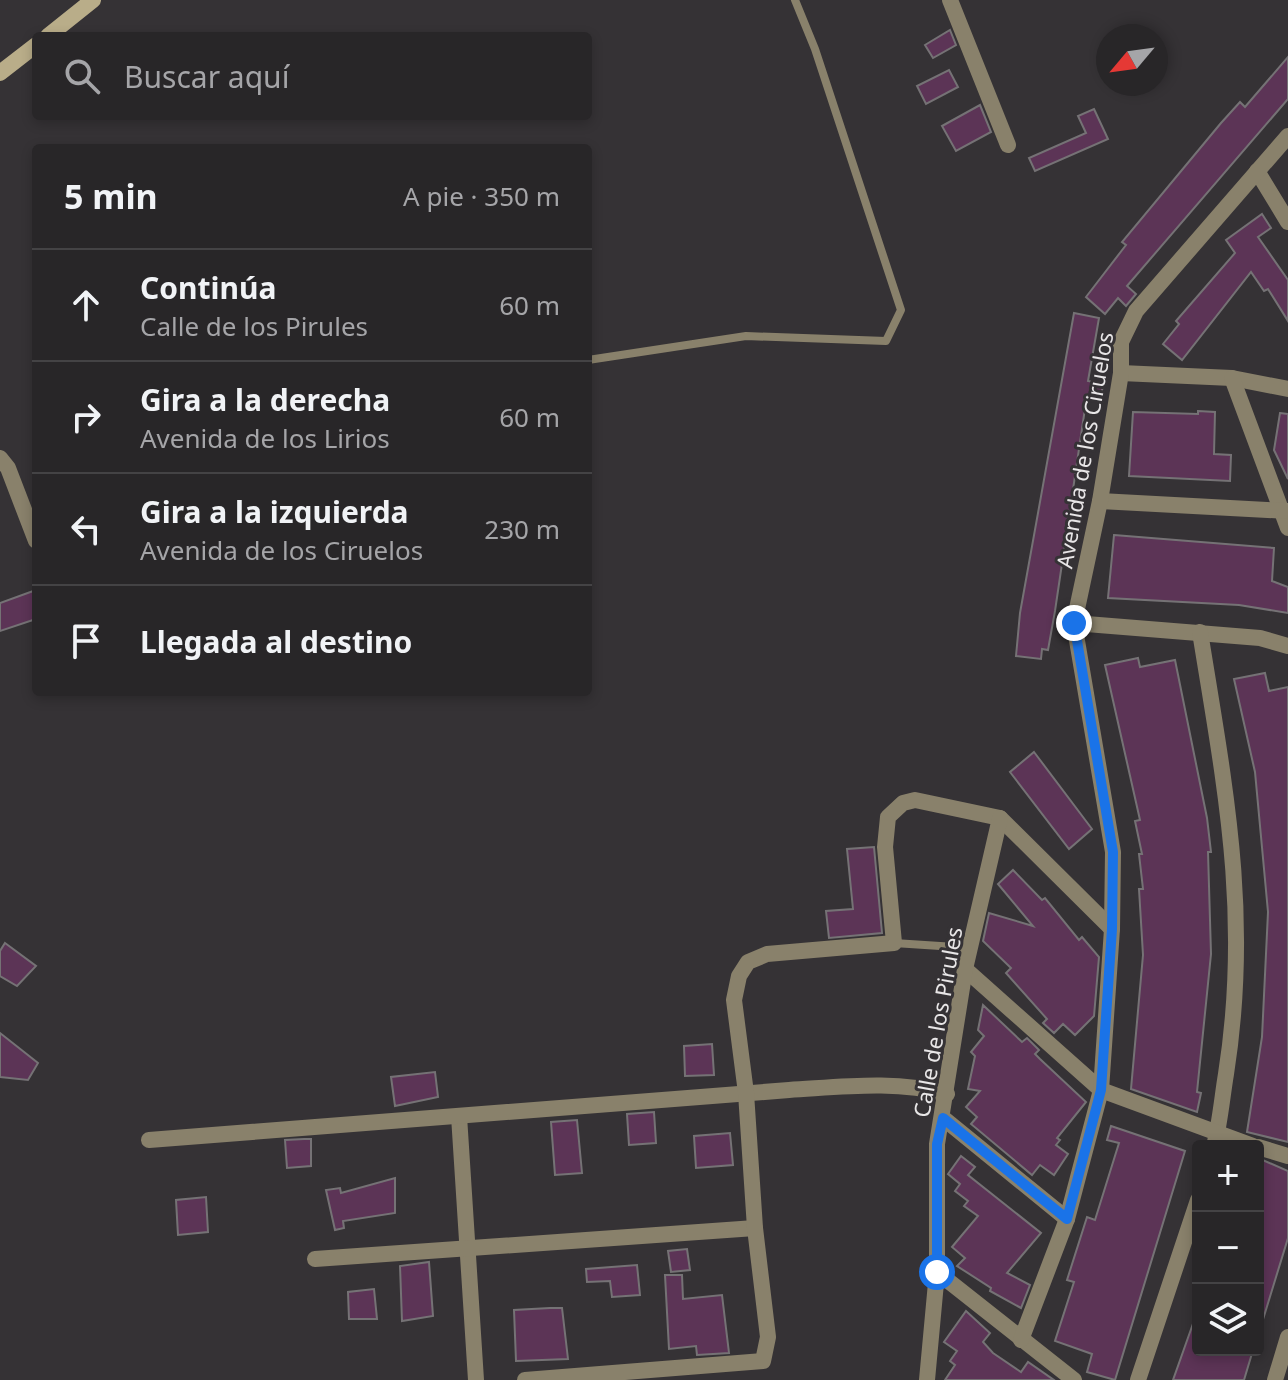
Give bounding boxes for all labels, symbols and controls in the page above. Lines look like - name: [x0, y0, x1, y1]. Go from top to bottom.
- north arrow: [1096, 24, 1168, 96]
- search box: [32, 32, 592, 120]
- icon: search: [60, 54, 104, 98]
- text: Buscar aquí: [124, 56, 289, 97]
- text: 5 min: [64, 173, 158, 219]
- text: A pie · 350 m: [403, 178, 560, 214]
- text: Continúa: [140, 267, 276, 308]
- icon: ahead: [64, 283, 108, 327]
- text: 60 m: [499, 287, 560, 323]
- text: Calle de los Pirules: [140, 308, 368, 344]
- street label: Avenida de los Ciruelos: [1048, 329, 1120, 571]
- text: Gira a la derecha: [140, 379, 390, 420]
- icon: right: [64, 395, 108, 439]
- text: 60 m: [499, 399, 560, 435]
- text: Avenida de los Lirios: [140, 420, 390, 456]
- text: Gira a la izquierda: [140, 491, 409, 532]
- icon: left: [64, 507, 108, 551]
- text: 230 m: [484, 511, 560, 547]
- text: Avenida de los Ciruelos: [140, 532, 423, 568]
- route end: [1056, 605, 1092, 641]
- icon: arrive: [64, 619, 108, 663]
- text: Llegada al destino: [140, 621, 412, 662]
- street label: Calle de los Pirules: [905, 924, 969, 1120]
- map controls: [1192, 1140, 1264, 1356]
- button: +: [1192, 1140, 1264, 1212]
- button: −: [1192, 1212, 1264, 1284]
- route start: [919, 1254, 955, 1290]
- button: layers: [1192, 1284, 1264, 1356]

